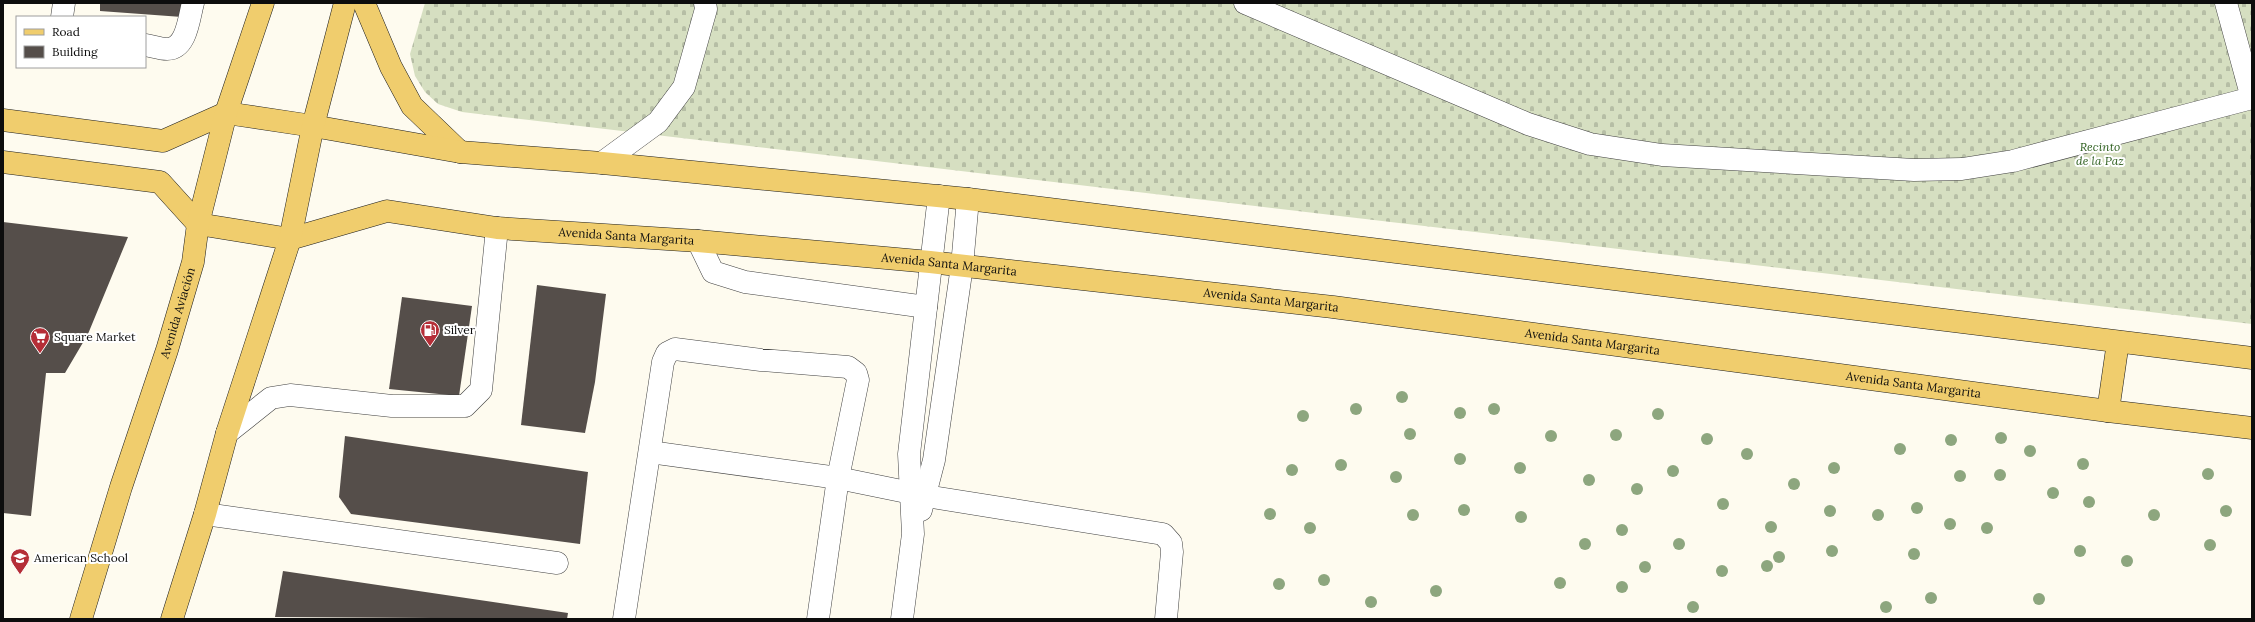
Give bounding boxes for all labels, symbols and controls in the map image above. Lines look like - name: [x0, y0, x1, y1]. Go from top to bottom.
- legend: [16, 16, 146, 68]
- text: Road: [52, 24, 80, 39]
- text: Building: [52, 44, 98, 59]
- park label: Recinto de la Paz: [2076, 139, 2124, 168]
- street label: Avenida Santa Margarita: [557, 224, 695, 248]
- street label: Avenida Santa Margarita: [880, 250, 1018, 279]
- street label: Avenida Aviación: [156, 266, 198, 361]
- street label: Avenida Santa Margarita: [1202, 284, 1340, 315]
- fuel station icon: Silver: [419, 319, 441, 347]
- place label: Silver: [444, 322, 476, 337]
- street label: Avenida Santa Margarita: [1523, 325, 1661, 358]
- supermarket icon: Square Market: [29, 326, 51, 354]
- place label: Square Market: [54, 329, 136, 344]
- street label: Avenida Santa Margarita: [1844, 368, 1982, 401]
- school or university icon: American School: [9, 547, 31, 575]
- place label: American School: [33, 550, 128, 565]

